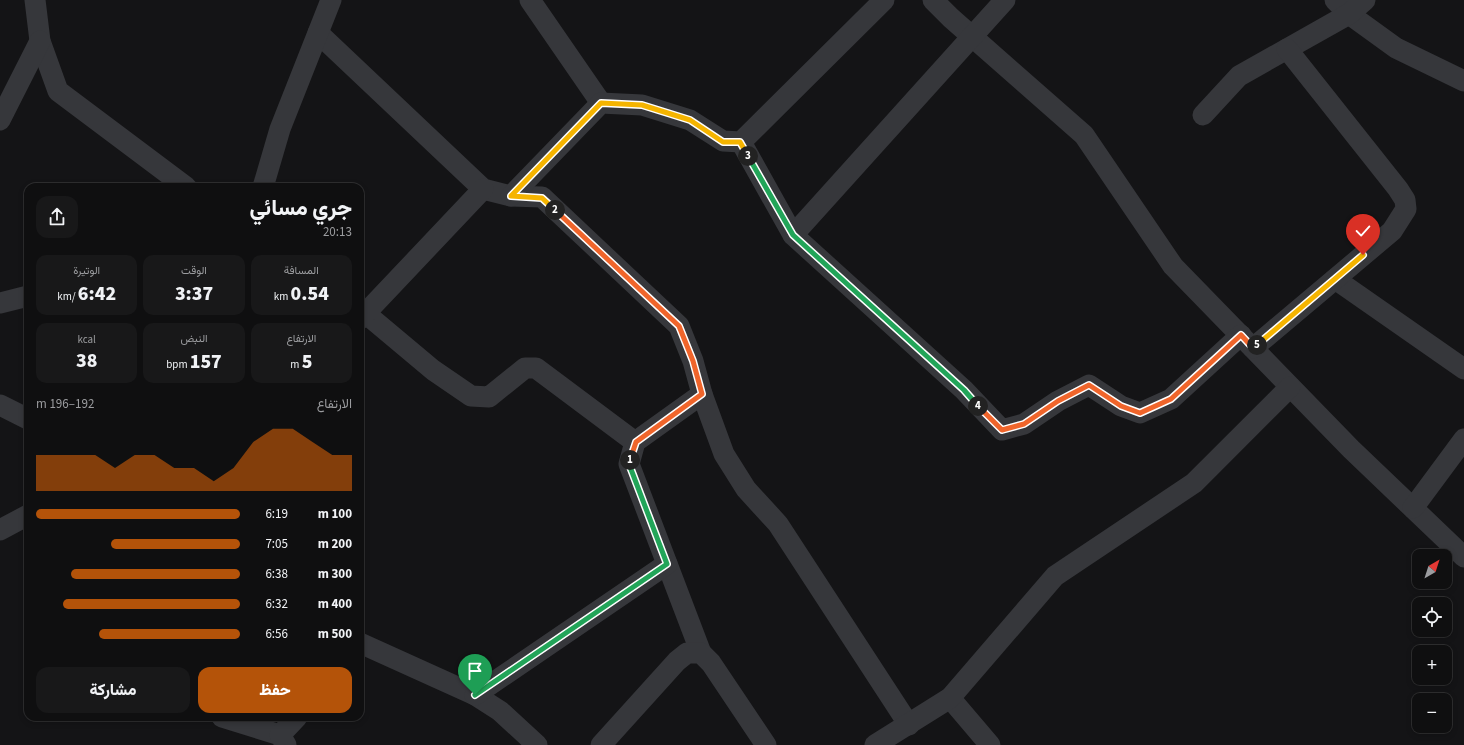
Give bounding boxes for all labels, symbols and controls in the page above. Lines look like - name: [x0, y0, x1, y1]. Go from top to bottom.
- pin: 3: [738, 146, 758, 166]
- text: 3: [745, 148, 751, 163]
- text: جري مسائي: [250, 192, 352, 224]
- button: share: [36, 196, 78, 238]
- pin: 2: [545, 200, 565, 220]
- text: 2: [552, 202, 558, 217]
- pin: [1346, 214, 1380, 255]
- icon: check: [1352, 220, 1374, 242]
- text: 20:13: [323, 223, 352, 241]
- text: الوتيرة: [73, 263, 100, 278]
- text: الوقت: [181, 263, 207, 278]
- text: المسافة: [284, 263, 319, 278]
- text: 6:42: [78, 280, 116, 308]
- text: 3:37: [175, 280, 213, 308]
- text: 0.54: [291, 280, 329, 308]
- text: /km: [57, 289, 78, 304]
- text: km: [274, 289, 291, 304]
- text: النبض: [180, 331, 208, 346]
- text: الارتفاع: [286, 331, 316, 346]
- text: kcal: [77, 332, 96, 347]
- pin: 5: [1247, 335, 1267, 355]
- text: 5: [1254, 337, 1260, 352]
- text: 38: [76, 347, 97, 375]
- text: 157: [190, 348, 222, 376]
- text: 5: [302, 348, 312, 376]
- text: bpm: [166, 357, 190, 372]
- text: m: [290, 357, 302, 372]
- text: 192–196 m: [36, 395, 94, 413]
- text: الارتفاع: [317, 395, 352, 413]
- pin: 4: [968, 396, 988, 416]
- text: 4: [975, 398, 981, 413]
- pin: 1: [620, 450, 640, 470]
- text: 1: [627, 452, 633, 467]
- text: 6:19: [265, 505, 288, 523]
- text: 100 m: [318, 505, 352, 523]
- text: 7:05: [265, 535, 288, 553]
- text: 200 m: [318, 535, 352, 553]
- north arrow: [1412, 549, 1452, 589]
- map controls: [1412, 549, 1452, 733]
- text: 6:38: [265, 565, 288, 583]
- text: 300 m: [318, 565, 352, 583]
- text: 6:32: [265, 595, 288, 613]
- text: 400 m: [318, 595, 352, 613]
- button: locate: [1412, 597, 1452, 637]
- text: 6:56: [265, 625, 288, 643]
- text: 500 m: [318, 625, 352, 643]
- button: +: [1412, 645, 1452, 685]
- pin: [458, 654, 492, 695]
- icon: arrive: [464, 660, 486, 682]
- button: مشاركة: [36, 667, 190, 713]
- button: حفظ: [198, 667, 352, 713]
- button: −: [1412, 693, 1452, 733]

